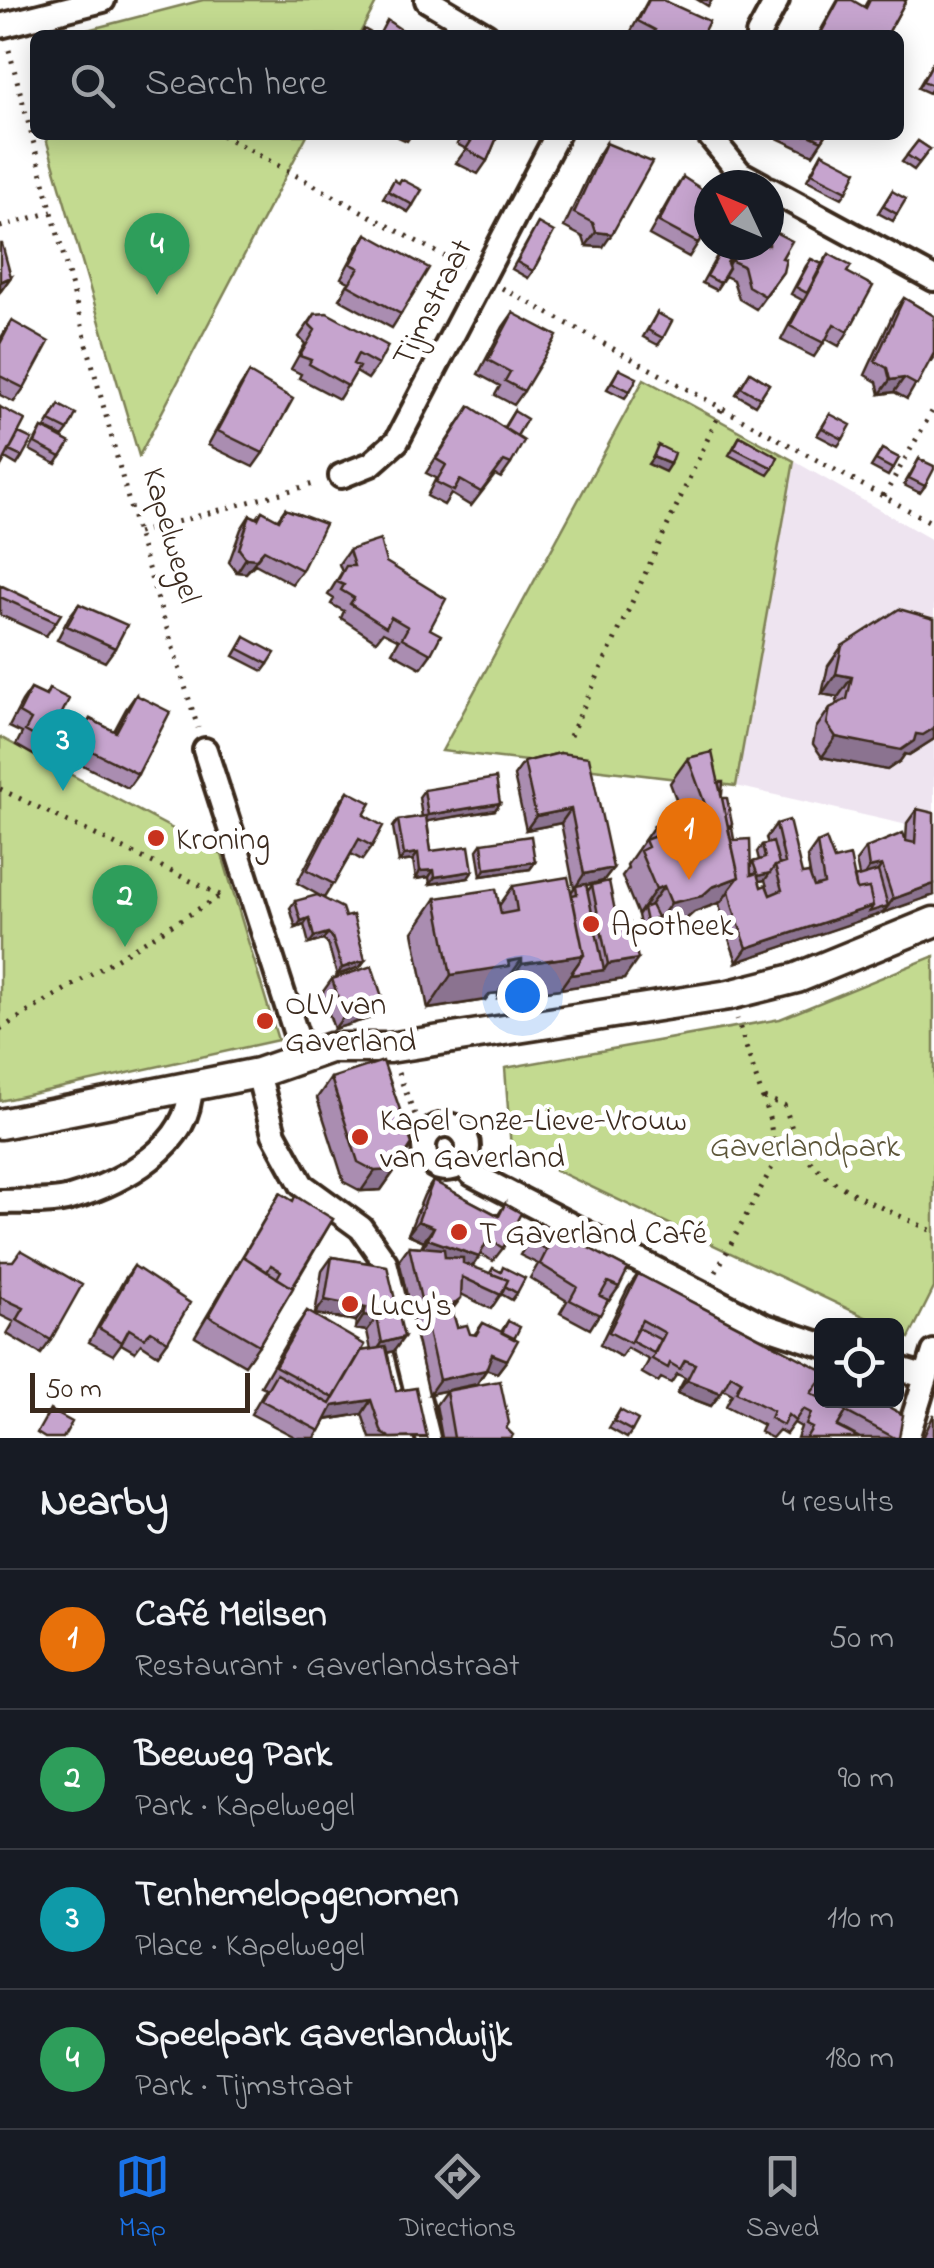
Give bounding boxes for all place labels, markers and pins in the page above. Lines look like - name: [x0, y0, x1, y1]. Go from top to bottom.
- pin: 4: [124, 212, 190, 295]
- pin: 3: [30, 708, 96, 791]
- pin: 1: [656, 798, 722, 880]
- place label: Kroning: [176, 818, 270, 865]
- marker: Kroning: [145, 827, 167, 849]
- pin: 2: [92, 864, 158, 947]
- place label: Apotheek: [611, 904, 734, 951]
- marker: Apotheek: [580, 913, 602, 935]
- place label: OLV van Gaverland: [285, 983, 416, 1067]
- marker: OLV van Gaverland: [254, 1010, 276, 1032]
- place label: Kapel Onze-Lieve-Vrouw van Gaverland: [380, 1099, 687, 1183]
- marker: Kapel Onze-Lieve-Vrouw van Gaverland: [349, 1126, 371, 1148]
- place label: T Gaverland Café: [479, 1212, 707, 1259]
- marker: T Gaverland Café: [448, 1221, 470, 1243]
- place label: Lucy's: [370, 1284, 452, 1331]
- marker: Lucy's: [339, 1293, 361, 1315]

